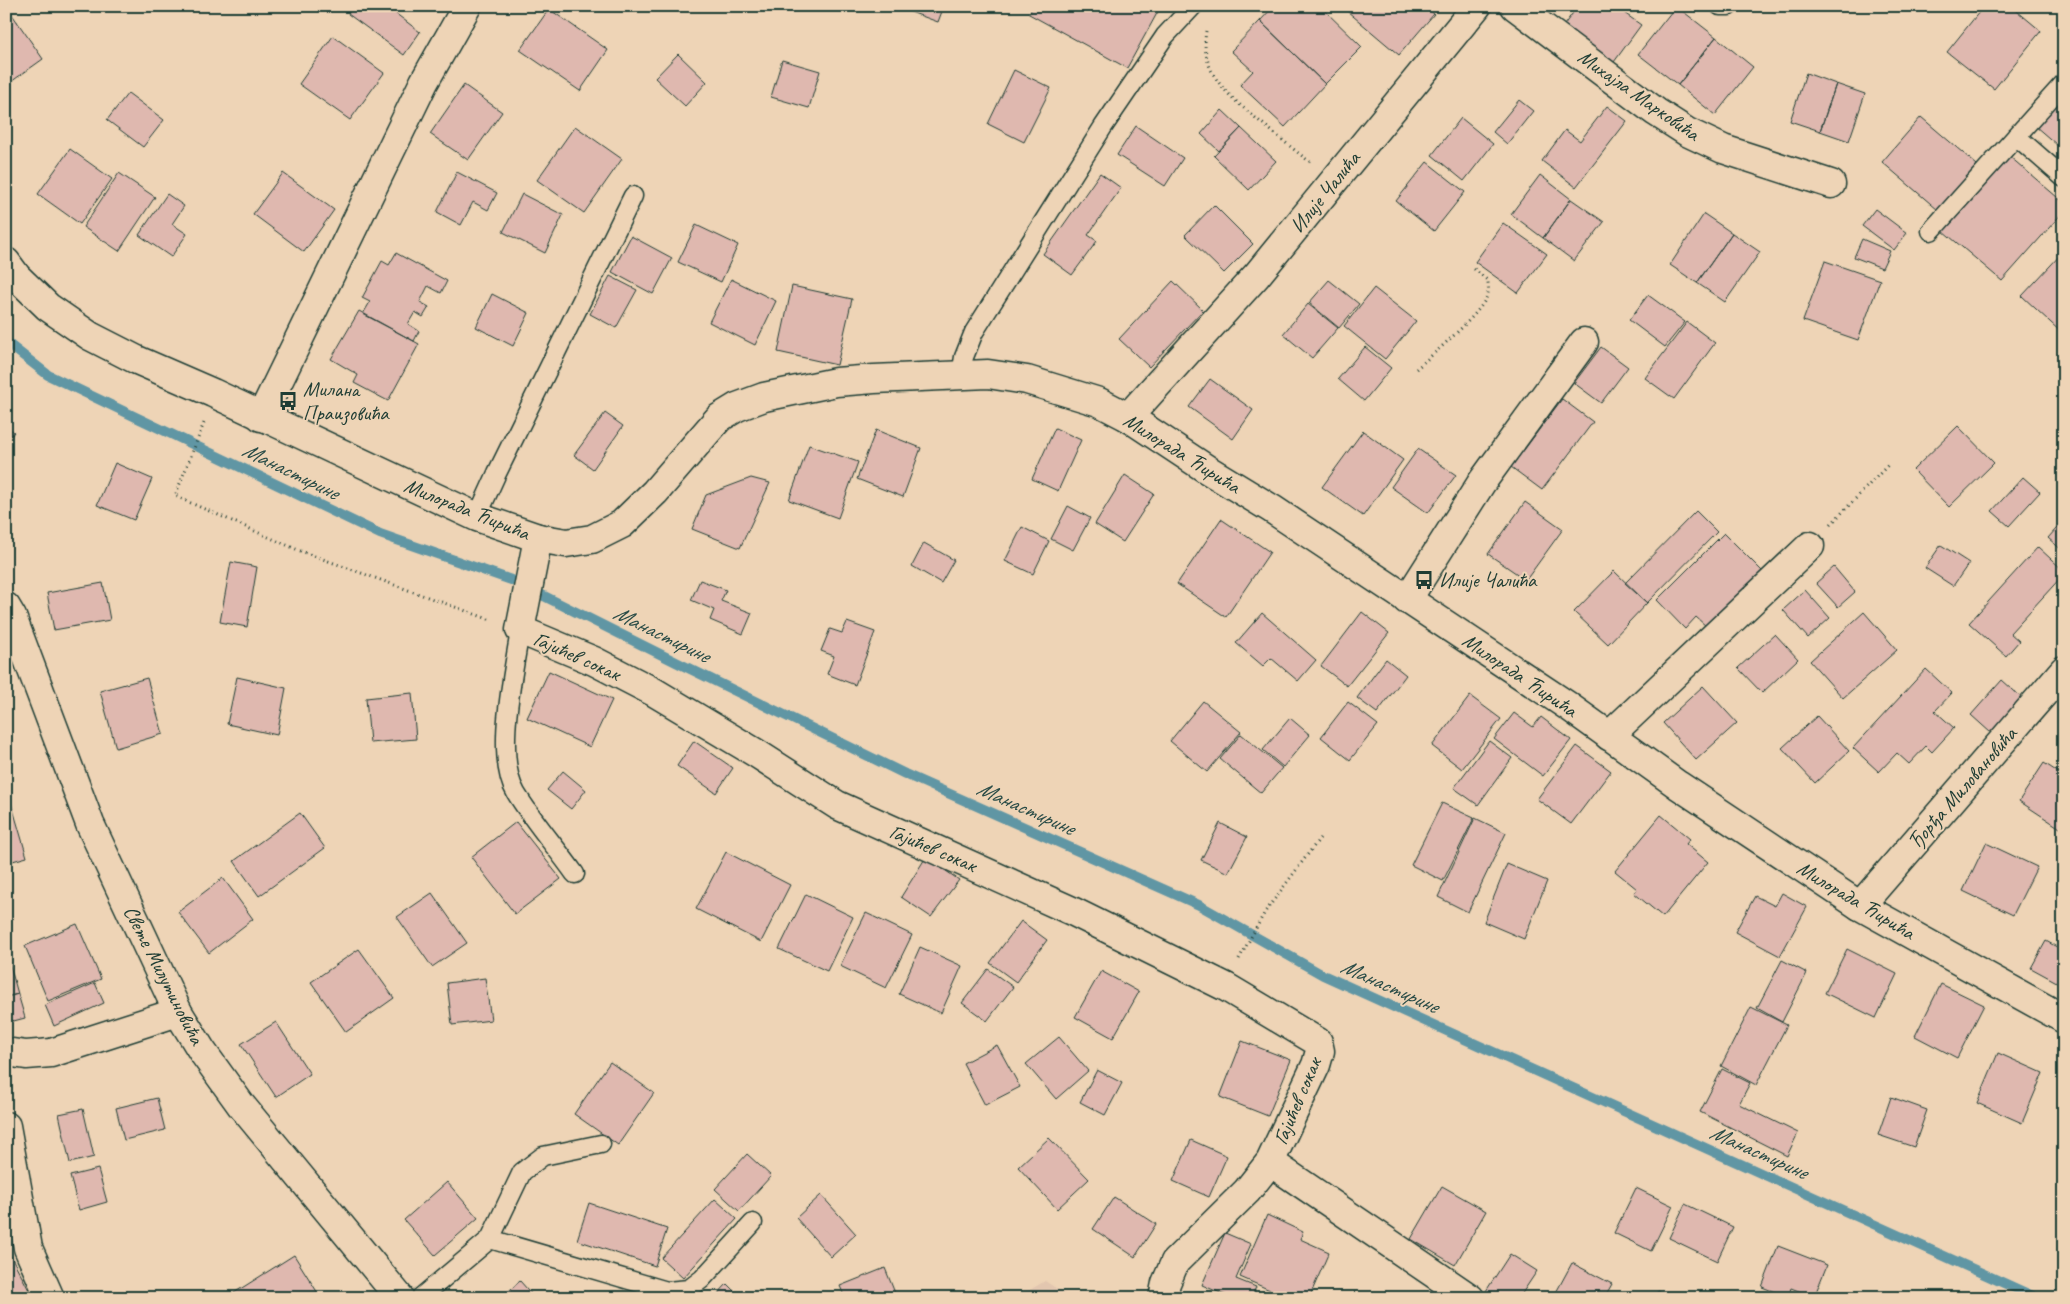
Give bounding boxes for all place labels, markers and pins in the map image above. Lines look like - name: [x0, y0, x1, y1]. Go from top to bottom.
- place label: Милана Праизовића: [303, 376, 390, 426]
- bus stop icon: Милана Праизовића: [277, 390, 299, 412]
- place label: Илије Чалића: [1439, 567, 1538, 593]
- bus stop icon: Илије Чалића: [1413, 569, 1435, 591]

